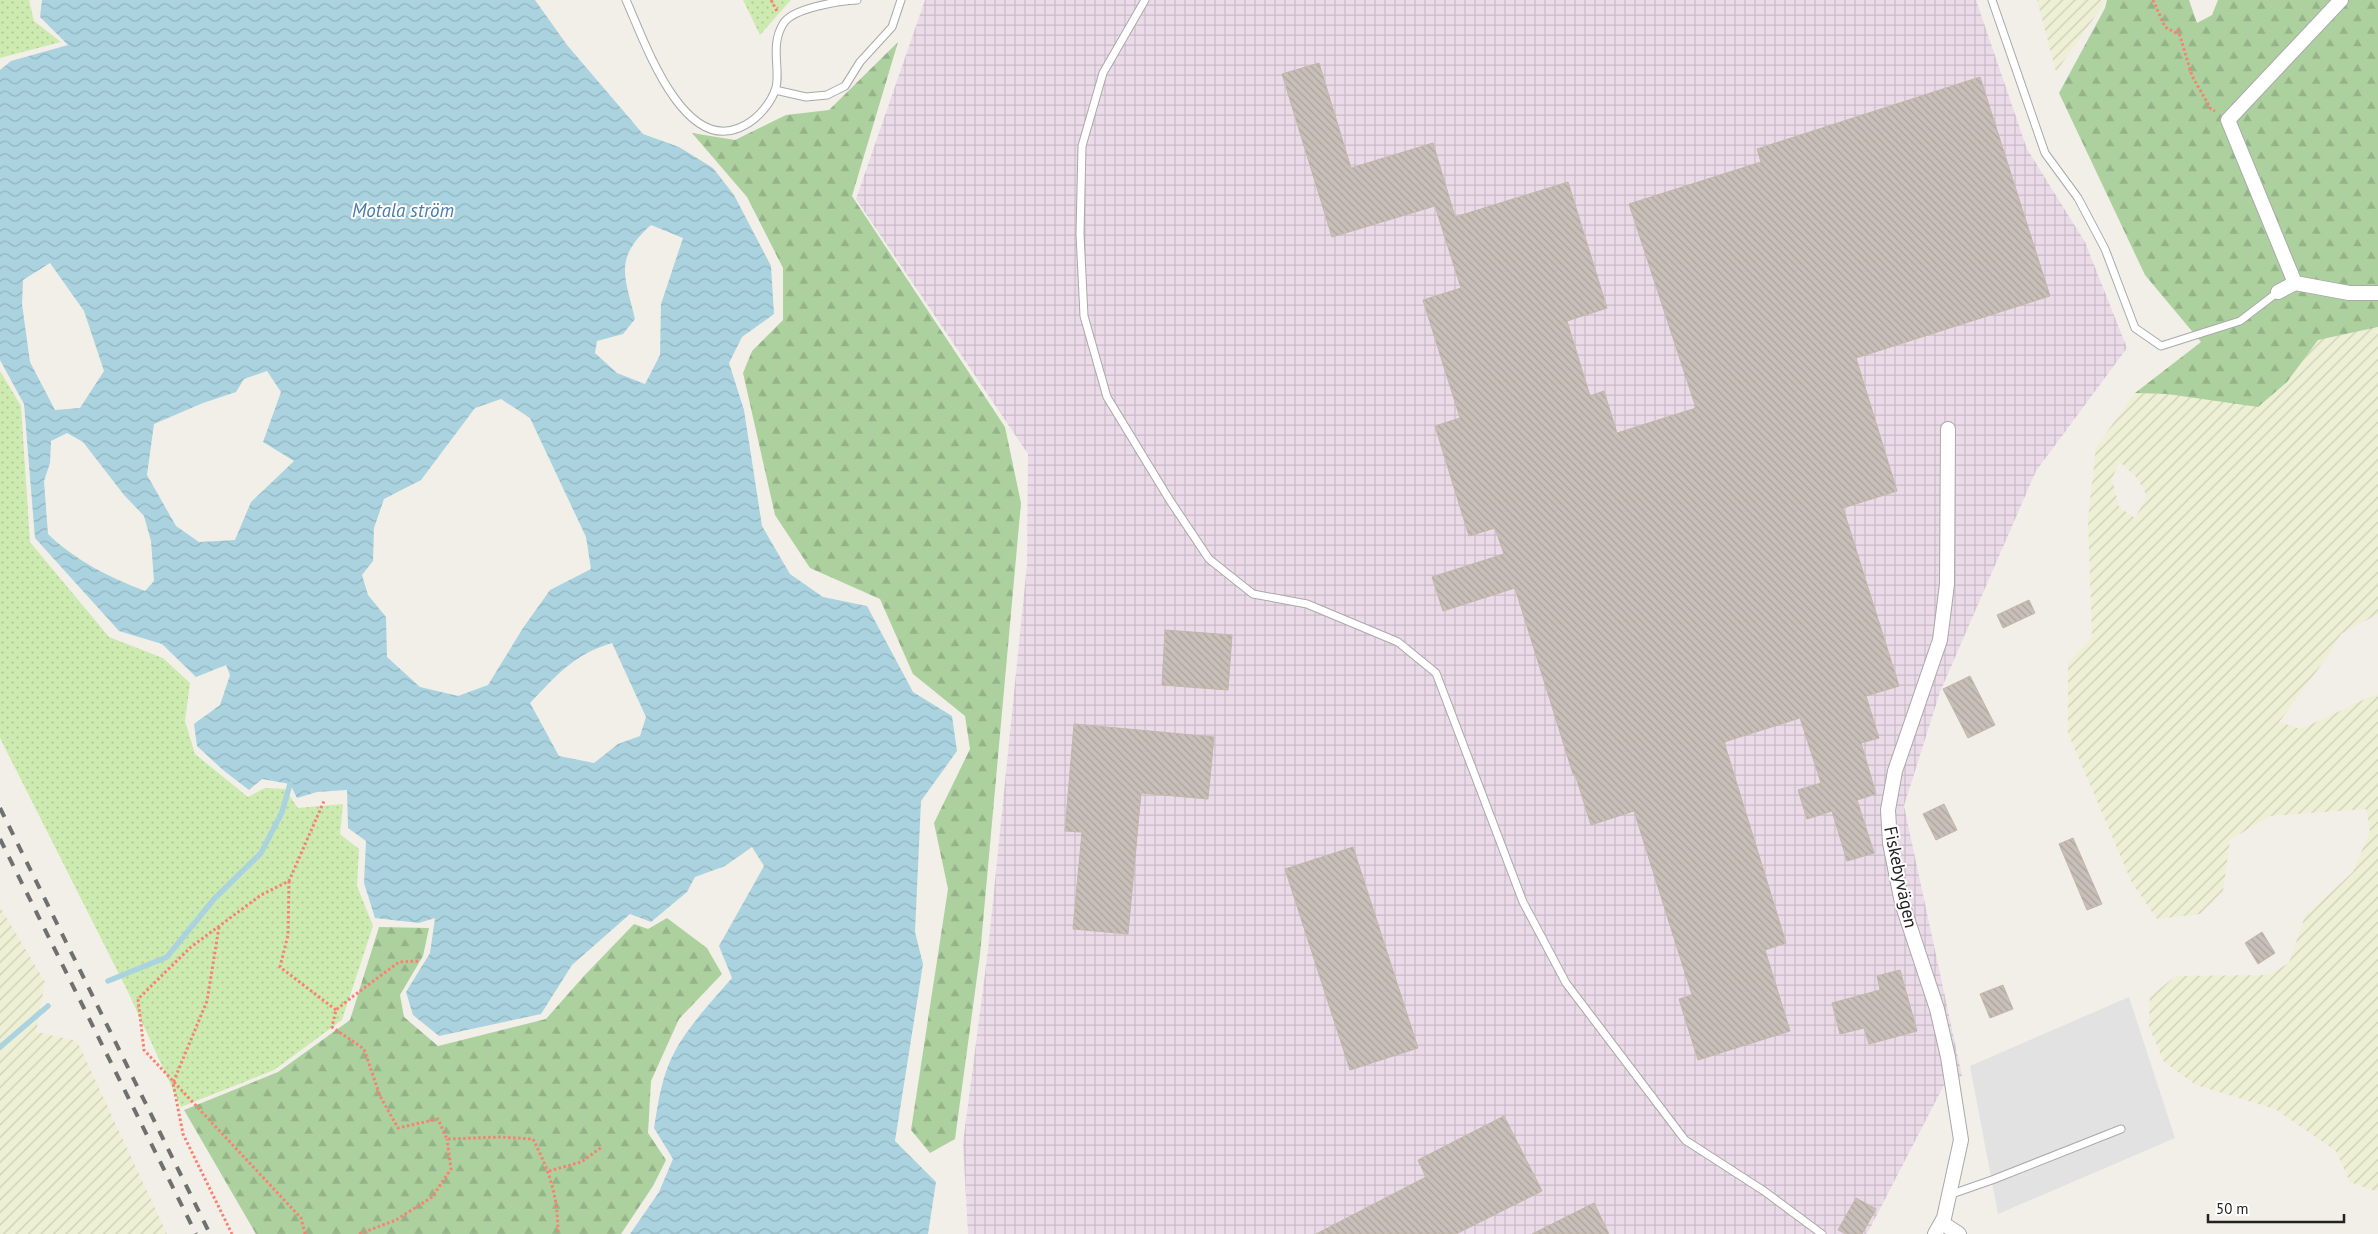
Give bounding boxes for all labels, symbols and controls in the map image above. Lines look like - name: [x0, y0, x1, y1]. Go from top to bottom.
- water label: Motala ström: [352, 198, 454, 222]
- street label: Fiskebyvägen: [1879, 824, 1923, 930]
- scale bar: [2208, 1192, 2344, 1224]
- text: 50 m: [2216, 1199, 2249, 1218]

